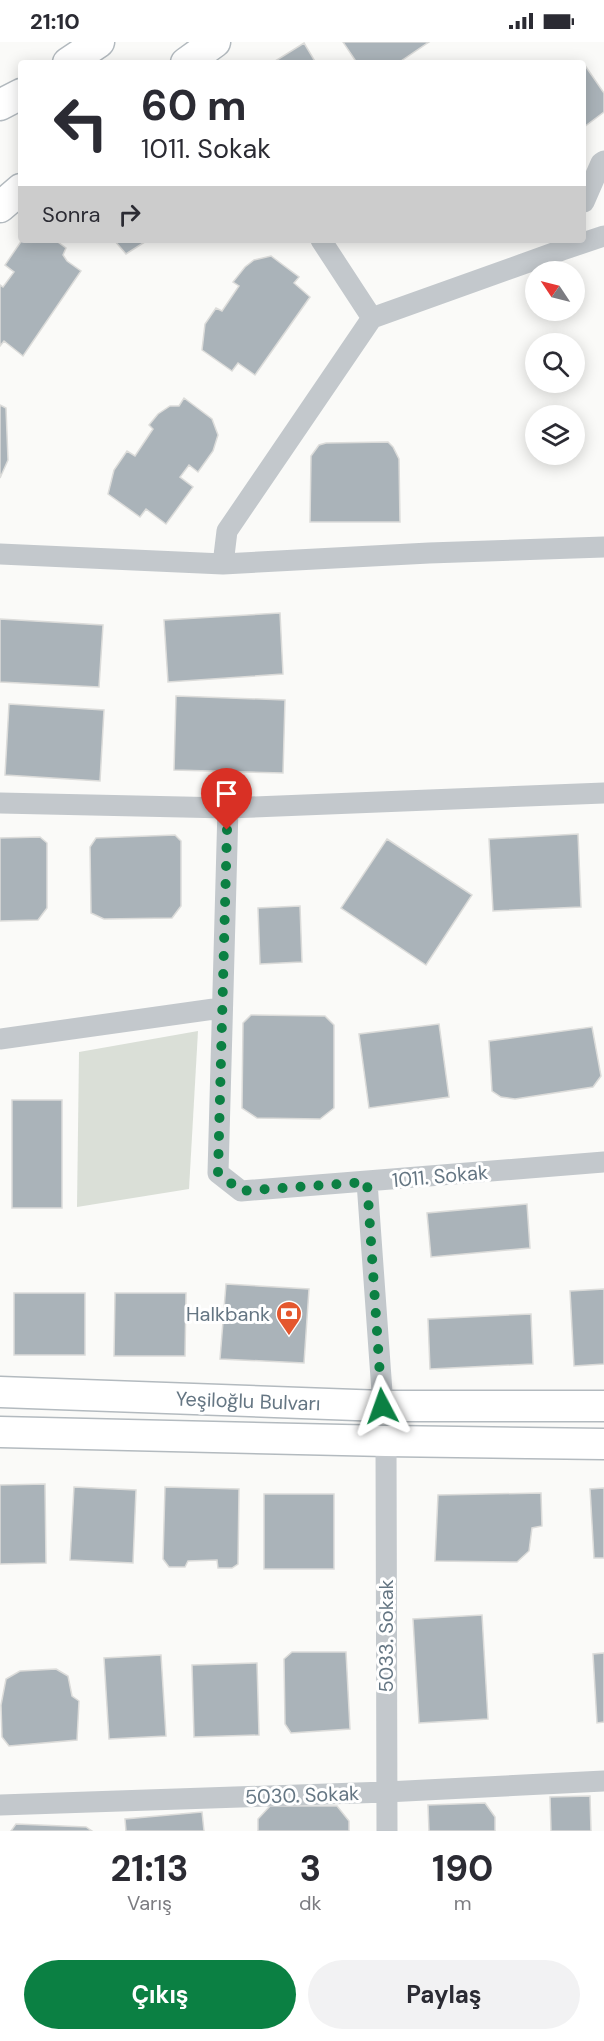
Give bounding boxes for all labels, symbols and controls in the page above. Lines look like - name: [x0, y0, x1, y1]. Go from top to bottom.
- text: 21:10: [30, 7, 80, 36]
- text: 60 m: [141, 78, 247, 133]
- icon: left: [42, 84, 120, 162]
- text: 1011. Sokak: [141, 131, 271, 166]
- icon: right: [113, 198, 146, 231]
- text: Sonra: [42, 200, 101, 229]
- north arrow: [525, 261, 585, 321]
- map controls: [525, 261, 585, 465]
- button: search: [525, 333, 585, 393]
- button: layers: [525, 405, 585, 465]
- pin: [201, 768, 252, 830]
- icon: arrive: [210, 777, 243, 810]
- street label: 1011. Sokak: [391, 1159, 489, 1193]
- bank icon: Halkbank: [274, 1299, 304, 1337]
- place label: Halkbank: [186, 1301, 270, 1327]
- position arrow: [350, 1374, 414, 1438]
- street label: Yeşiloğlu Bulvarı: [175, 1385, 321, 1417]
- street label: 5033. Sokak: [373, 1579, 399, 1693]
- street label: 5030. Sokak: [244, 1780, 360, 1810]
- text: 21:13: [111, 1845, 188, 1892]
- text: 3: [299, 1845, 321, 1892]
- text: 190: [432, 1845, 493, 1892]
- text: Varış: [127, 1890, 172, 1916]
- text: dk: [299, 1890, 322, 1916]
- text: m: [454, 1890, 472, 1916]
- button: Çıkış: [24, 1960, 296, 2029]
- button: Paylaş: [308, 1960, 580, 2029]

